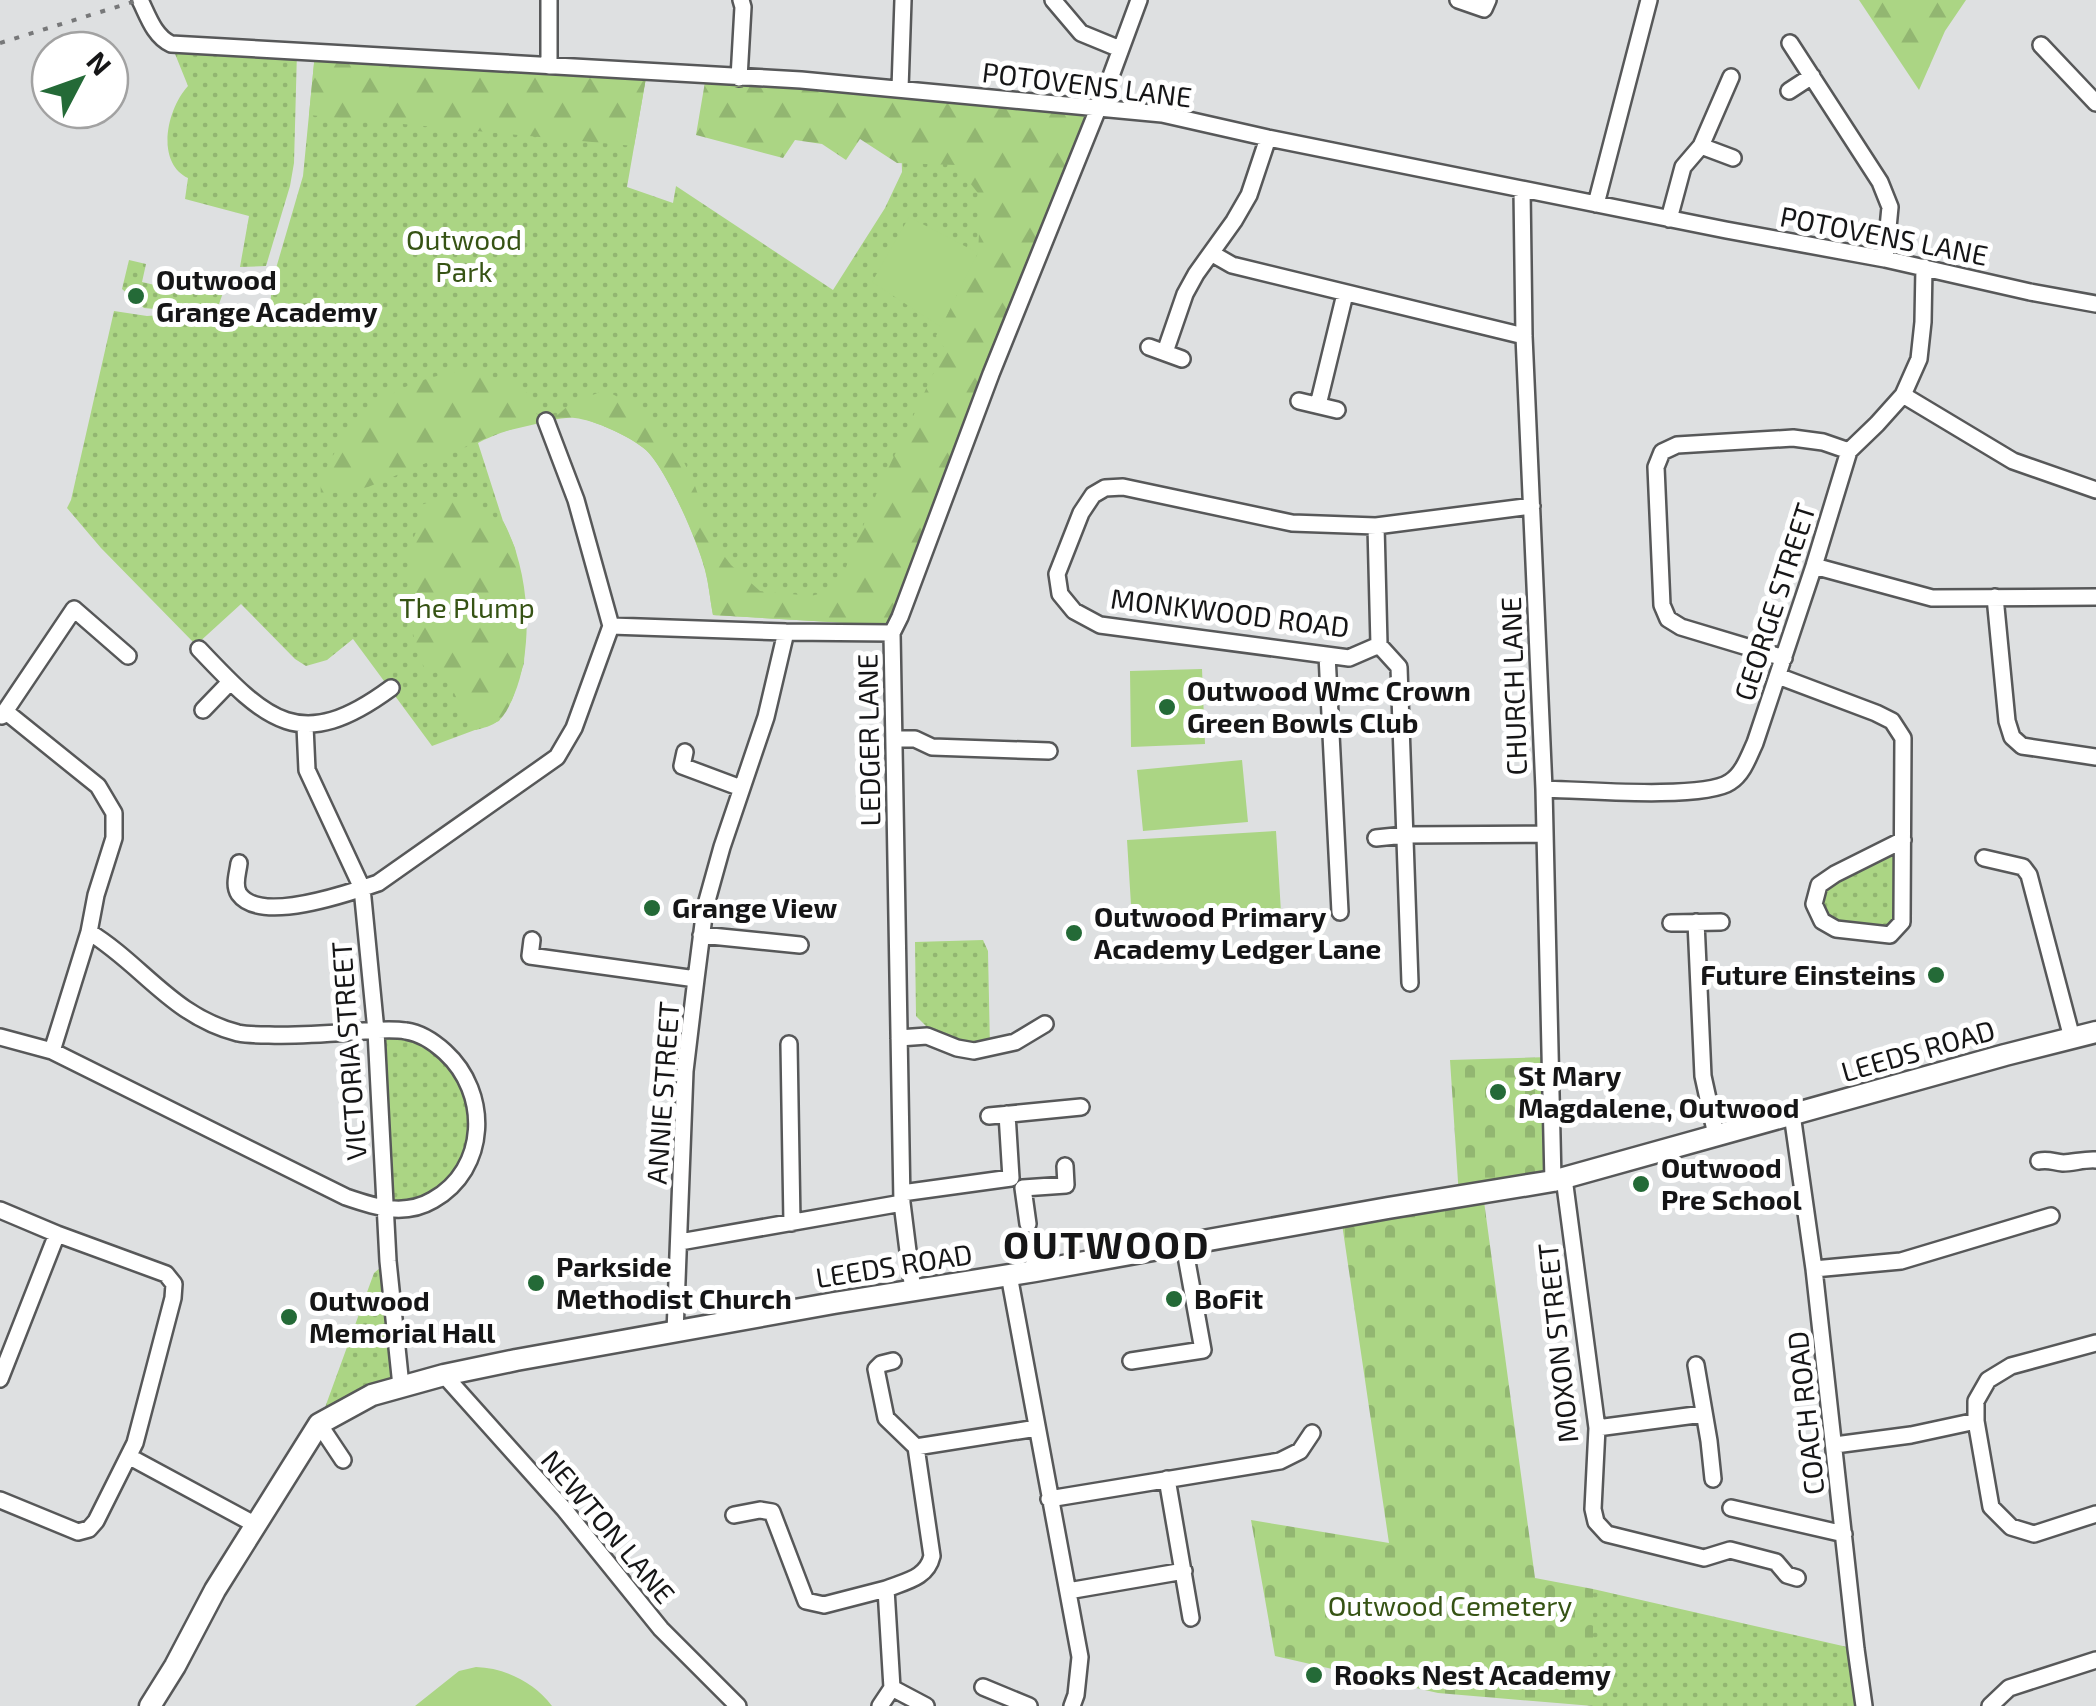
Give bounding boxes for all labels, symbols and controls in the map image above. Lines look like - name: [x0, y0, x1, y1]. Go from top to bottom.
- north arrow: [30, 30, 130, 130]
- text: N: [80, 44, 119, 82]
- street label: POTOVENS LANE: [980, 54, 1194, 114]
- street label: POTOVENS LANE: [1777, 198, 1991, 272]
- park label: Outwood Park: [406, 222, 522, 288]
- place label: Outwood Grange Academy: [156, 262, 378, 328]
- marker: Outwood Grange Academy: [125, 285, 147, 307]
- street label: GEORGE STREET: [1726, 499, 1822, 705]
- street label: MONKWOOD ROAD: [1109, 580, 1351, 644]
- park label: The Plump: [399, 590, 535, 624]
- street label: CHURCH LANE: [1493, 596, 1533, 776]
- street label: LEDGER LANE: [849, 653, 887, 827]
- place label: Outwood Wmc Crown Green Bowls Club: [1187, 673, 1471, 739]
- marker: Outwood Wmc Crown Green Bowls Club: [1156, 696, 1178, 718]
- place label: Grange View: [672, 890, 837, 924]
- marker: Grange View: [641, 897, 663, 919]
- place label: Outwood Primary Academy Ledger Lane: [1094, 899, 1381, 965]
- marker: Outwood Primary Academy Ledger Lane: [1063, 922, 1085, 944]
- street label: VICTORIA STREET: [323, 940, 373, 1162]
- place label: Future Einsteins: [1700, 957, 1916, 991]
- marker: Future Einsteins: [1925, 964, 1947, 986]
- street label: ANNIE STREET: [639, 1000, 685, 1185]
- street label: LEEDS ROAD: [1837, 1012, 1998, 1088]
- place label: St Mary Magdalene, Outwood: [1518, 1058, 1800, 1124]
- marker: St Mary Magdalene, Outwood: [1487, 1081, 1509, 1103]
- place label: Outwood Pre School: [1661, 1150, 1802, 1216]
- marker: Outwood Pre School: [1630, 1173, 1652, 1195]
- district label: OUTWOOD: [1003, 1221, 1211, 1267]
- street label: LEEDS ROAD: [813, 1236, 975, 1294]
- street label: MOXON STREET: [1530, 1241, 1584, 1445]
- place label: Parkside Methodist Church: [556, 1249, 792, 1315]
- marker: Parkside Methodist Church: [525, 1272, 547, 1294]
- place label: BoFit: [1194, 1281, 1263, 1315]
- place label: Outwood Memorial Hall: [309, 1283, 496, 1349]
- marker: BoFit: [1163, 1288, 1185, 1310]
- marker: Outwood Memorial Hall: [278, 1306, 300, 1328]
- street label: COACH ROAD: [1780, 1330, 1831, 1497]
- street label: NEWTON LANE: [535, 1443, 683, 1610]
- park label: Outwood Cemetery: [1328, 1588, 1573, 1622]
- place label: Rooks Nest Academy: [1334, 1657, 1611, 1691]
- marker: Rooks Nest Academy: [1303, 1664, 1325, 1686]

